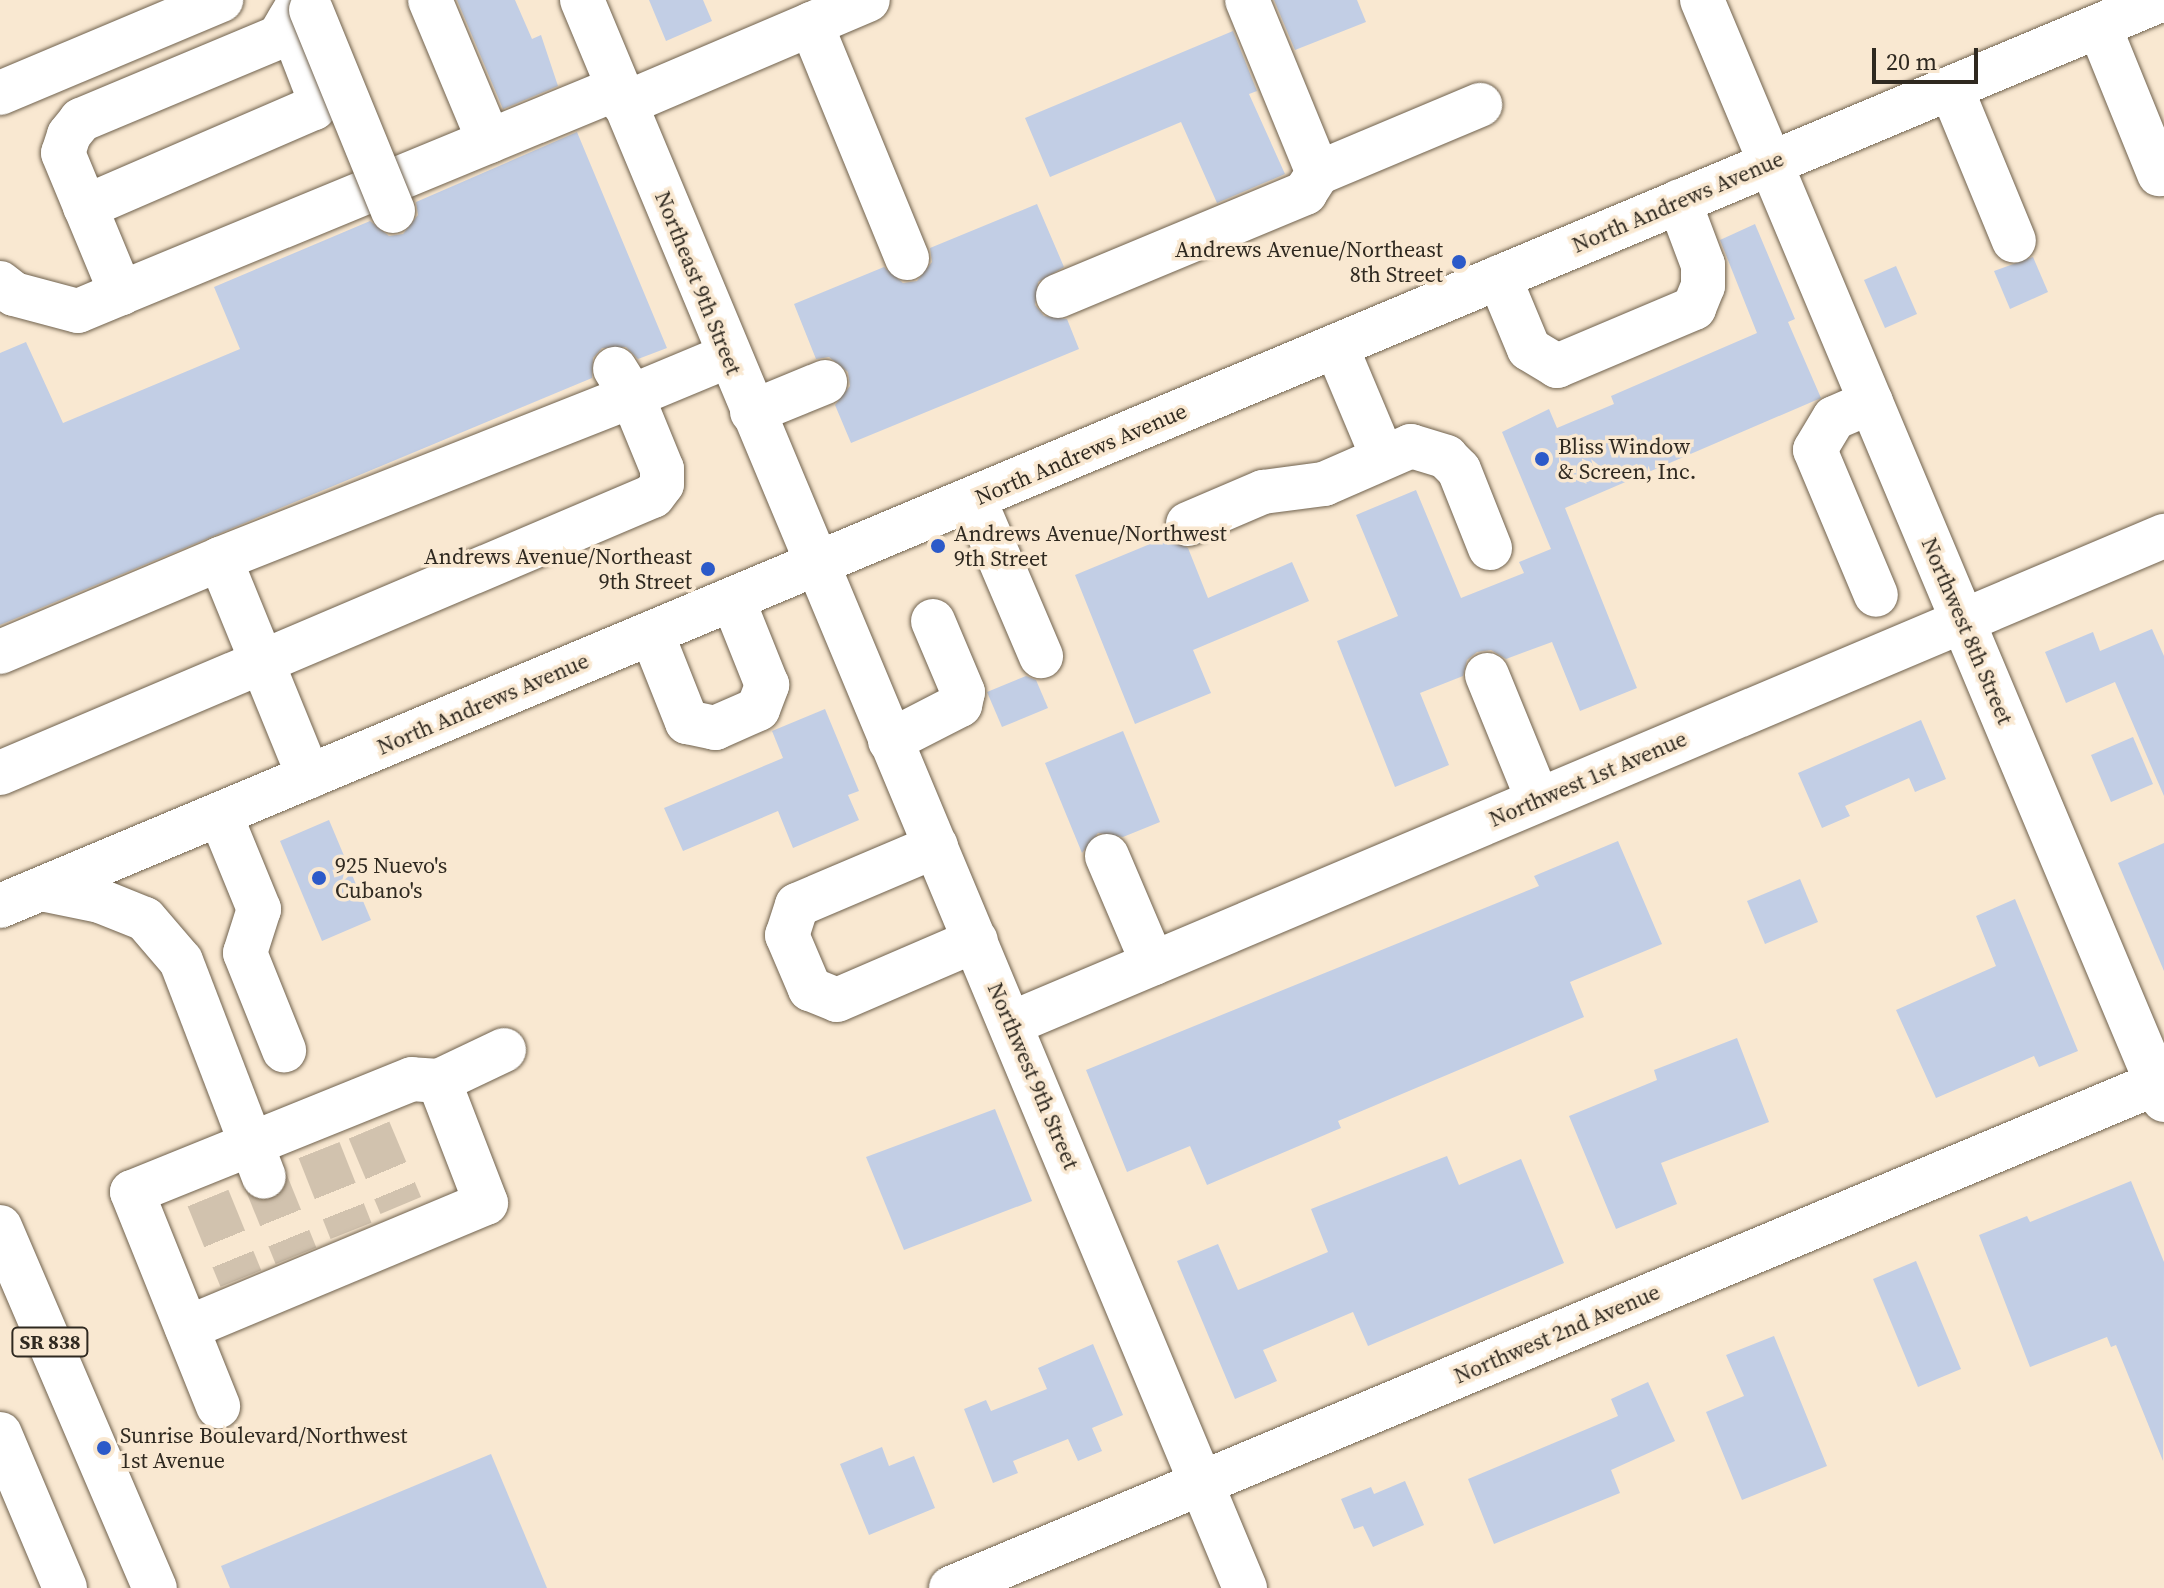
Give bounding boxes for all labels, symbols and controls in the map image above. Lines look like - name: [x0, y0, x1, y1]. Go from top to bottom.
- scale bar: [1876, 32, 1982, 82]
- text: 20 m: [1886, 45, 1937, 78]
- street label: North Andrews Avenue: [1568, 145, 1788, 259]
- street label: Northeast 9th Street: [649, 187, 747, 379]
- place label: Andrews Avenue/Northeast 8th Street: [1175, 236, 1443, 288]
- marker: Andrews Avenue/Northeast 8th Street: [1450, 253, 1468, 271]
- street label: North Andrews Avenue: [971, 397, 1191, 511]
- place label: Bliss Window & Screen, Inc.: [1558, 433, 1696, 484]
- marker: Bliss Window & Screen, Inc.: [1533, 450, 1551, 468]
- place label: Andrews Avenue/Northwest 9th Street: [954, 520, 1227, 572]
- street label: Northwest 8th Street: [1916, 534, 2018, 728]
- marker: Andrews Avenue/Northwest 9th Street: [929, 537, 947, 555]
- place label: Andrews Avenue/Northeast 9th Street: [424, 543, 692, 594]
- marker: Andrews Avenue/Northeast 9th Street: [699, 560, 717, 578]
- street label: North Andrews Avenue: [373, 647, 593, 761]
- street label: Northwest 1st Avenue: [1485, 725, 1691, 833]
- place label: 925 Nuevo's Cubano's: [335, 852, 447, 904]
- marker: 925 Nuevo's Cubano's: [310, 869, 328, 887]
- street label: Northwest 9th Street: [982, 979, 1084, 1173]
- street label: Northwest 2nd Avenue: [1450, 1279, 1664, 1389]
- road number: SR 838: [10, 1326, 90, 1358]
- place label: Sunrise Boulevard/Northwest 1st Avenue: [120, 1422, 407, 1474]
- marker: Sunrise Boulevard/Northwest 1st Avenue: [95, 1439, 113, 1457]

